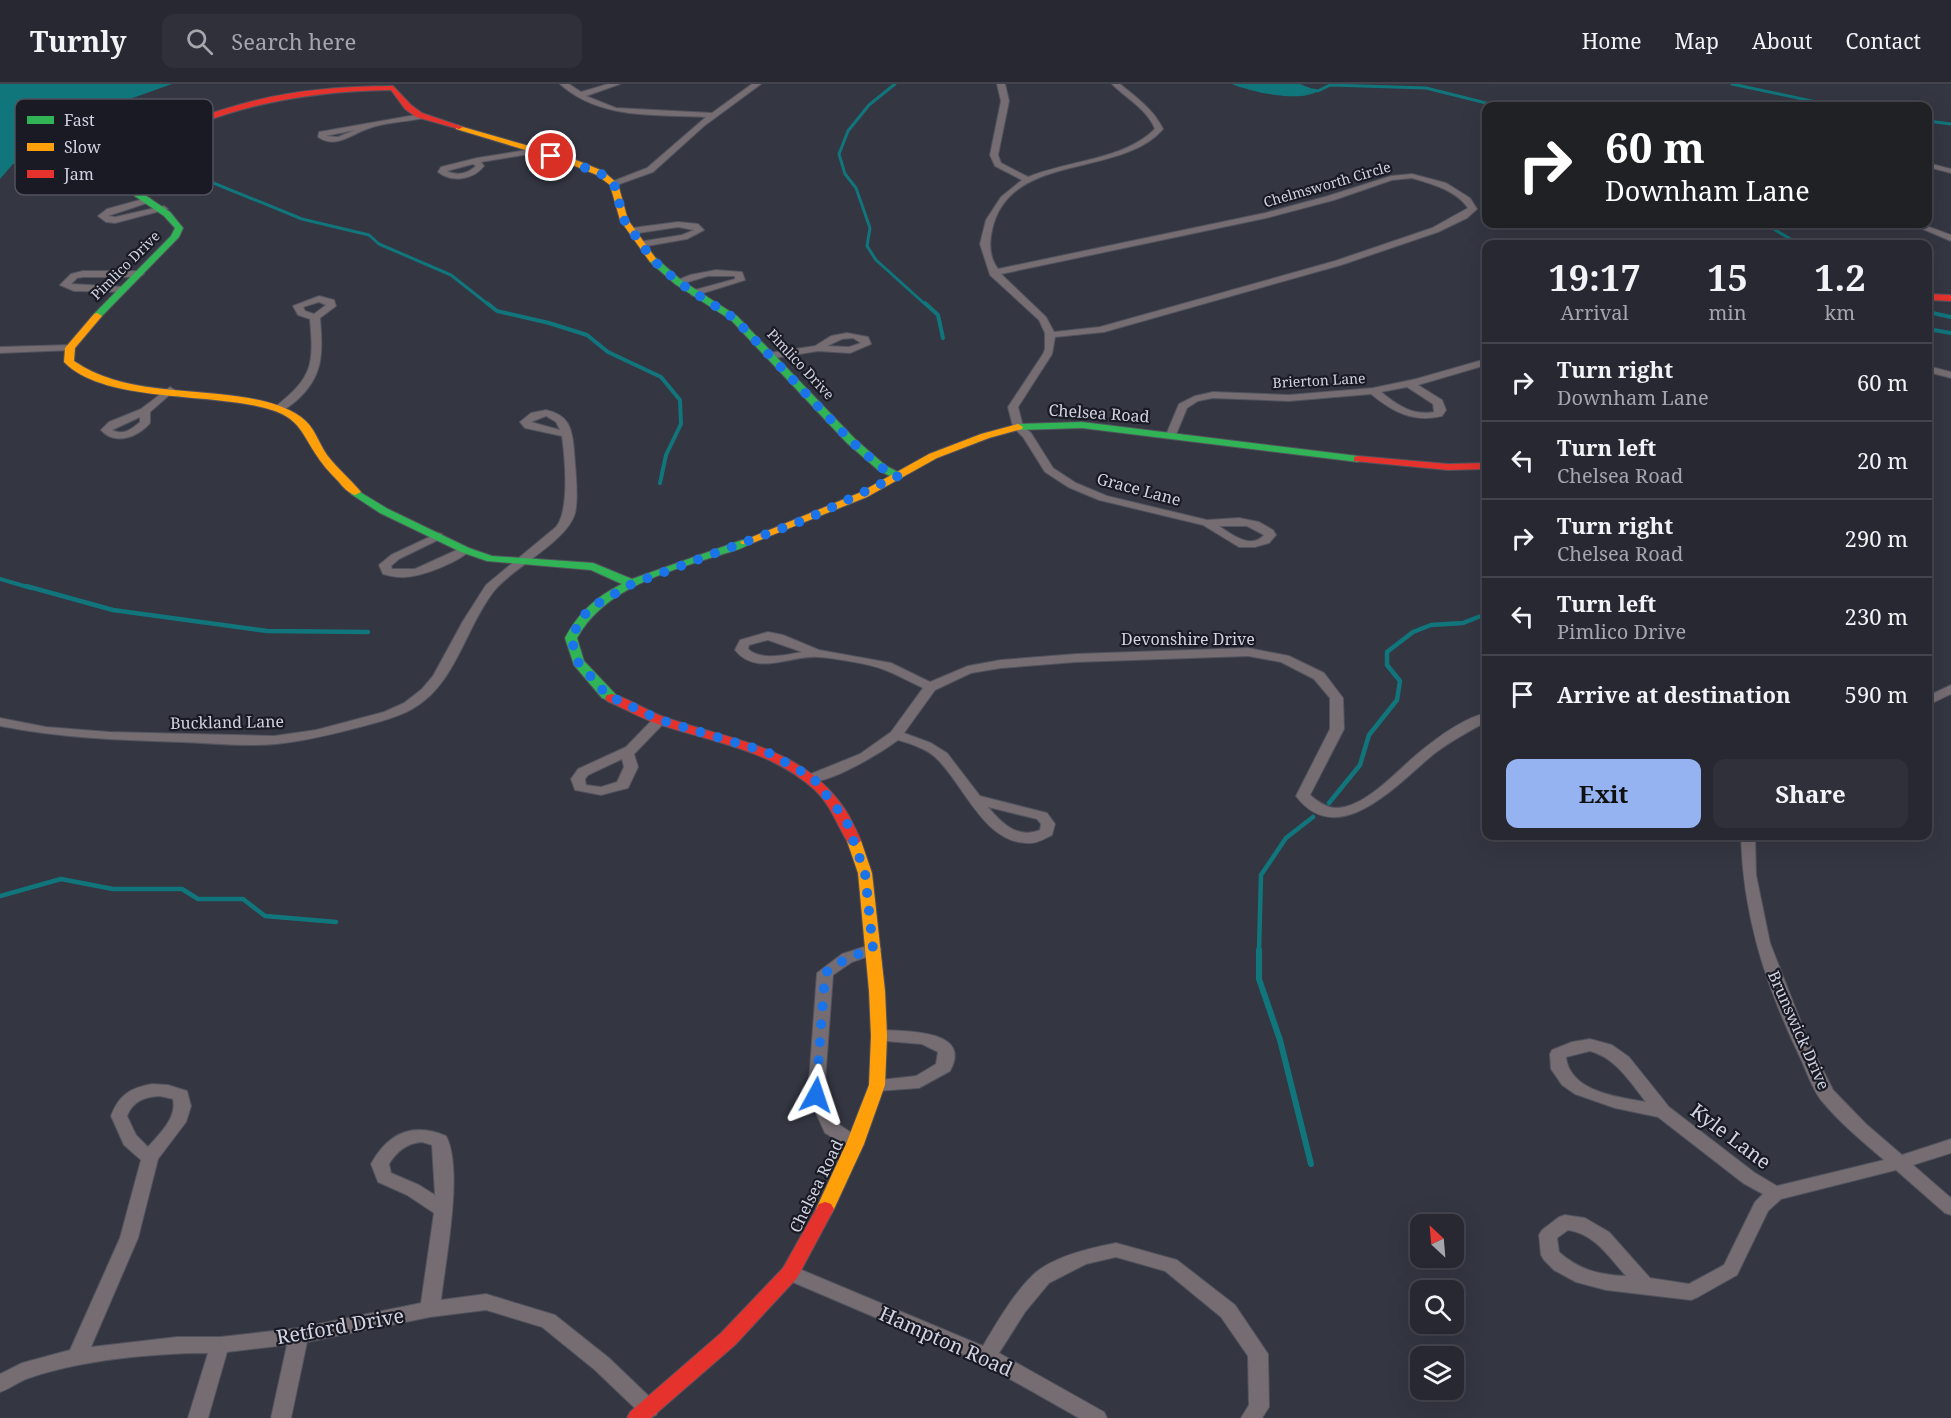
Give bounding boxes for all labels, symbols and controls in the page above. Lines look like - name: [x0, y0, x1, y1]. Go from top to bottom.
- search box: [162, 14, 582, 68]
- text: Turnly: [30, 22, 126, 60]
- icon: search: [183, 25, 216, 58]
- text: Search here: [231, 26, 356, 56]
- text: Home: [1582, 27, 1642, 55]
- text: Map: [1675, 27, 1719, 55]
- text: About: [1752, 27, 1813, 55]
- text: Contact: [1846, 27, 1921, 55]
- legend: [15, 99, 213, 195]
- text: Fast: [64, 109, 95, 131]
- text: 60 m: [1605, 118, 1705, 175]
- icon: right: [1506, 126, 1584, 204]
- pin: [525, 130, 576, 181]
- text: Slow: [64, 136, 101, 158]
- icon: arrive: [534, 139, 567, 172]
- street label: Chelmsworth Circle: [1261, 157, 1393, 211]
- text: Jam: [63, 163, 94, 185]
- text: Downham Lane: [1605, 172, 1810, 209]
- street label: Pimlico Drive: [86, 226, 164, 304]
- text: 19:17: [1548, 253, 1641, 302]
- text: 15: [1707, 253, 1748, 302]
- text: 1.2: [1814, 253, 1866, 302]
- text: Arrival: [1560, 299, 1629, 326]
- text: min: [1708, 299, 1747, 326]
- text: km: [1825, 299, 1855, 326]
- street label: Pimlico Drive: [763, 324, 839, 404]
- text: Turn right: [1557, 354, 1673, 384]
- icon: right: [1506, 366, 1539, 399]
- text: 60 m: [1857, 367, 1908, 397]
- street label: Brierton Lane: [1272, 368, 1366, 392]
- text: Downham Lane: [1557, 384, 1709, 411]
- street label: Chelsea Road: [1048, 399, 1150, 428]
- text: Turn left: [1557, 432, 1656, 462]
- icon: left: [1506, 444, 1539, 477]
- text: 20 m: [1857, 445, 1908, 475]
- text: Chelsea Road: [1557, 462, 1683, 489]
- street label: Grace Lane: [1095, 467, 1183, 511]
- text: Turn right: [1557, 510, 1673, 540]
- icon: right: [1506, 522, 1539, 555]
- text: 290 m: [1845, 523, 1908, 553]
- text: Chelsea Road: [1557, 540, 1683, 567]
- text: Turn left: [1557, 588, 1656, 618]
- icon: left: [1506, 600, 1539, 633]
- text: 230 m: [1845, 601, 1908, 631]
- text: Pimlico Drive: [1557, 618, 1686, 645]
- street label: Devonshire Drive: [1121, 628, 1255, 650]
- icon: arrive: [1506, 678, 1539, 711]
- text: Arrive at destination: [1557, 679, 1791, 709]
- text: 590 m: [1845, 679, 1908, 709]
- street label: Buckland Lane: [170, 710, 284, 734]
- button: Exit: [1506, 759, 1701, 828]
- button: Share: [1713, 759, 1908, 828]
- street label: Brunswick Drive: [1763, 967, 1835, 1093]
- position arrow: [784, 1063, 848, 1127]
- street label: Kyle Lane: [1685, 1097, 1777, 1175]
- street label: Chelsea Road: [784, 1136, 848, 1236]
- north arrow: [1410, 1214, 1464, 1268]
- map controls: [1410, 1214, 1464, 1400]
- button: search: [1410, 1280, 1464, 1334]
- street label: Hampton Road: [875, 1300, 1017, 1382]
- street label: Retford Drive: [274, 1301, 406, 1351]
- button: layers: [1410, 1346, 1464, 1400]

